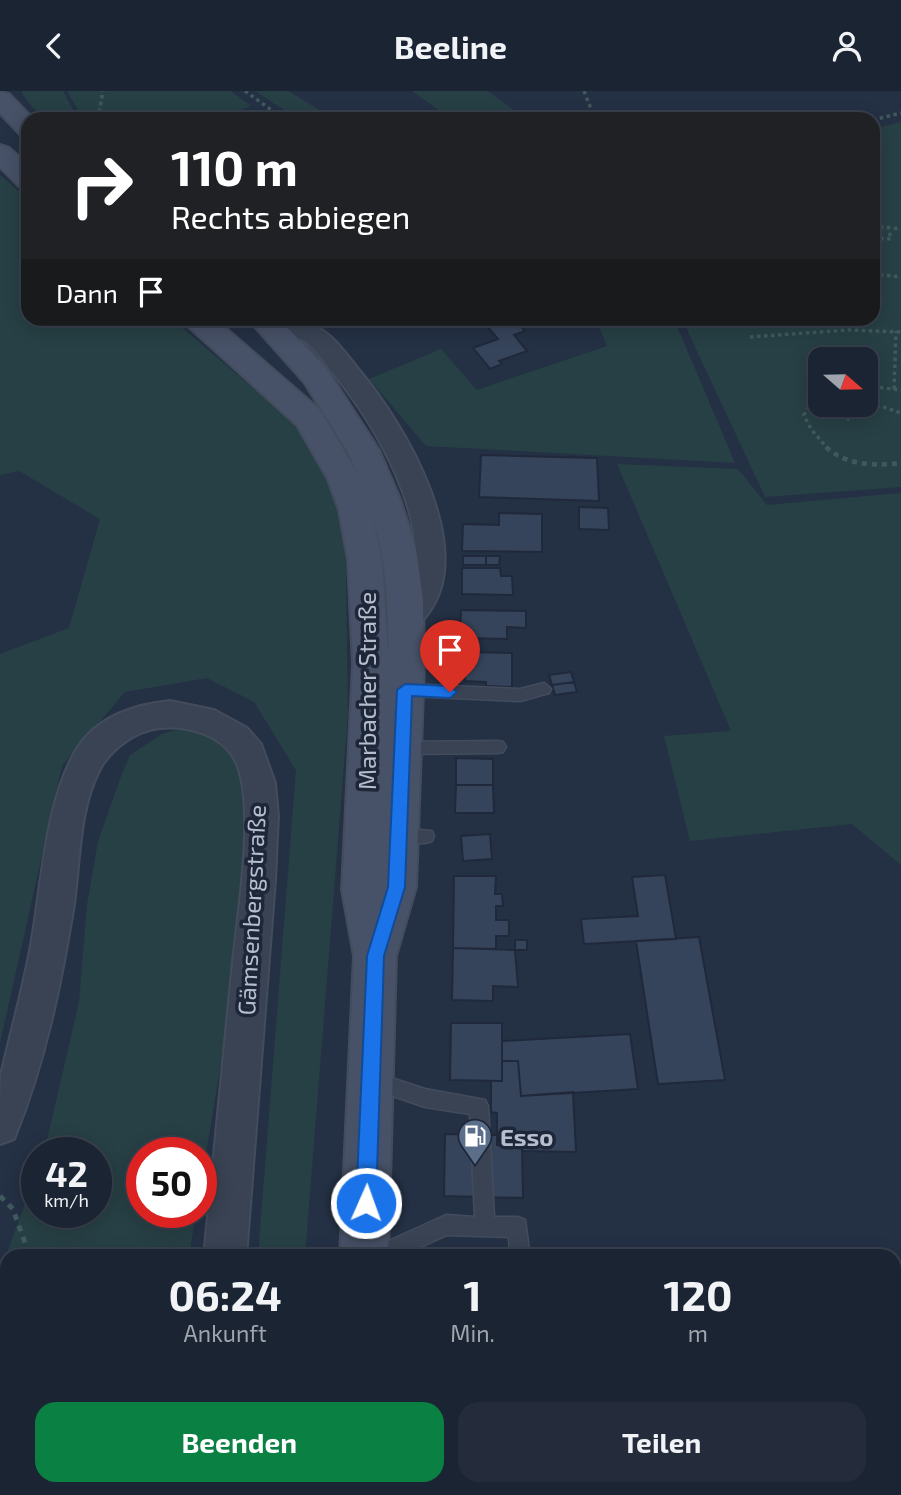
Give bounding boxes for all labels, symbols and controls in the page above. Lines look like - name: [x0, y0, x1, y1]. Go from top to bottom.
- icon: back: [35, 27, 73, 65]
- text: Beeline: [394, 27, 507, 65]
- icon: person: [828, 27, 866, 65]
- text: 110 m: [171, 137, 298, 196]
- icon: right: [56, 140, 147, 231]
- text: Rechts abbiegen: [171, 197, 410, 235]
- icon: arrive: [132, 273, 170, 311]
- text: Dann: [56, 277, 118, 308]
- north arrow: [808, 347, 878, 417]
- map controls: [808, 347, 878, 417]
- street label: Marbacher Straße: [352, 592, 381, 790]
- pin: [420, 620, 480, 692]
- icon: arrive: [431, 631, 469, 669]
- street label: Gämsenbergstraße: [231, 804, 271, 1016]
- fuel station icon: Esso: [456, 1117, 494, 1166]
- place label: Esso: [500, 1122, 554, 1151]
- speed limit sign: 50: [126, 1137, 217, 1228]
- text: 42: [45, 1152, 88, 1194]
- position arrow: [329, 1166, 403, 1240]
- text: km/h: [44, 1189, 89, 1211]
- text: 06:24: [169, 1269, 282, 1319]
- text: 1: [464, 1269, 482, 1319]
- text: 120: [663, 1269, 732, 1319]
- text: Ankunft: [183, 1319, 267, 1347]
- text: Min.: [450, 1319, 495, 1347]
- text: m: [688, 1319, 708, 1347]
- button: Beenden: [35, 1402, 444, 1482]
- button: Teilen: [458, 1402, 866, 1482]

